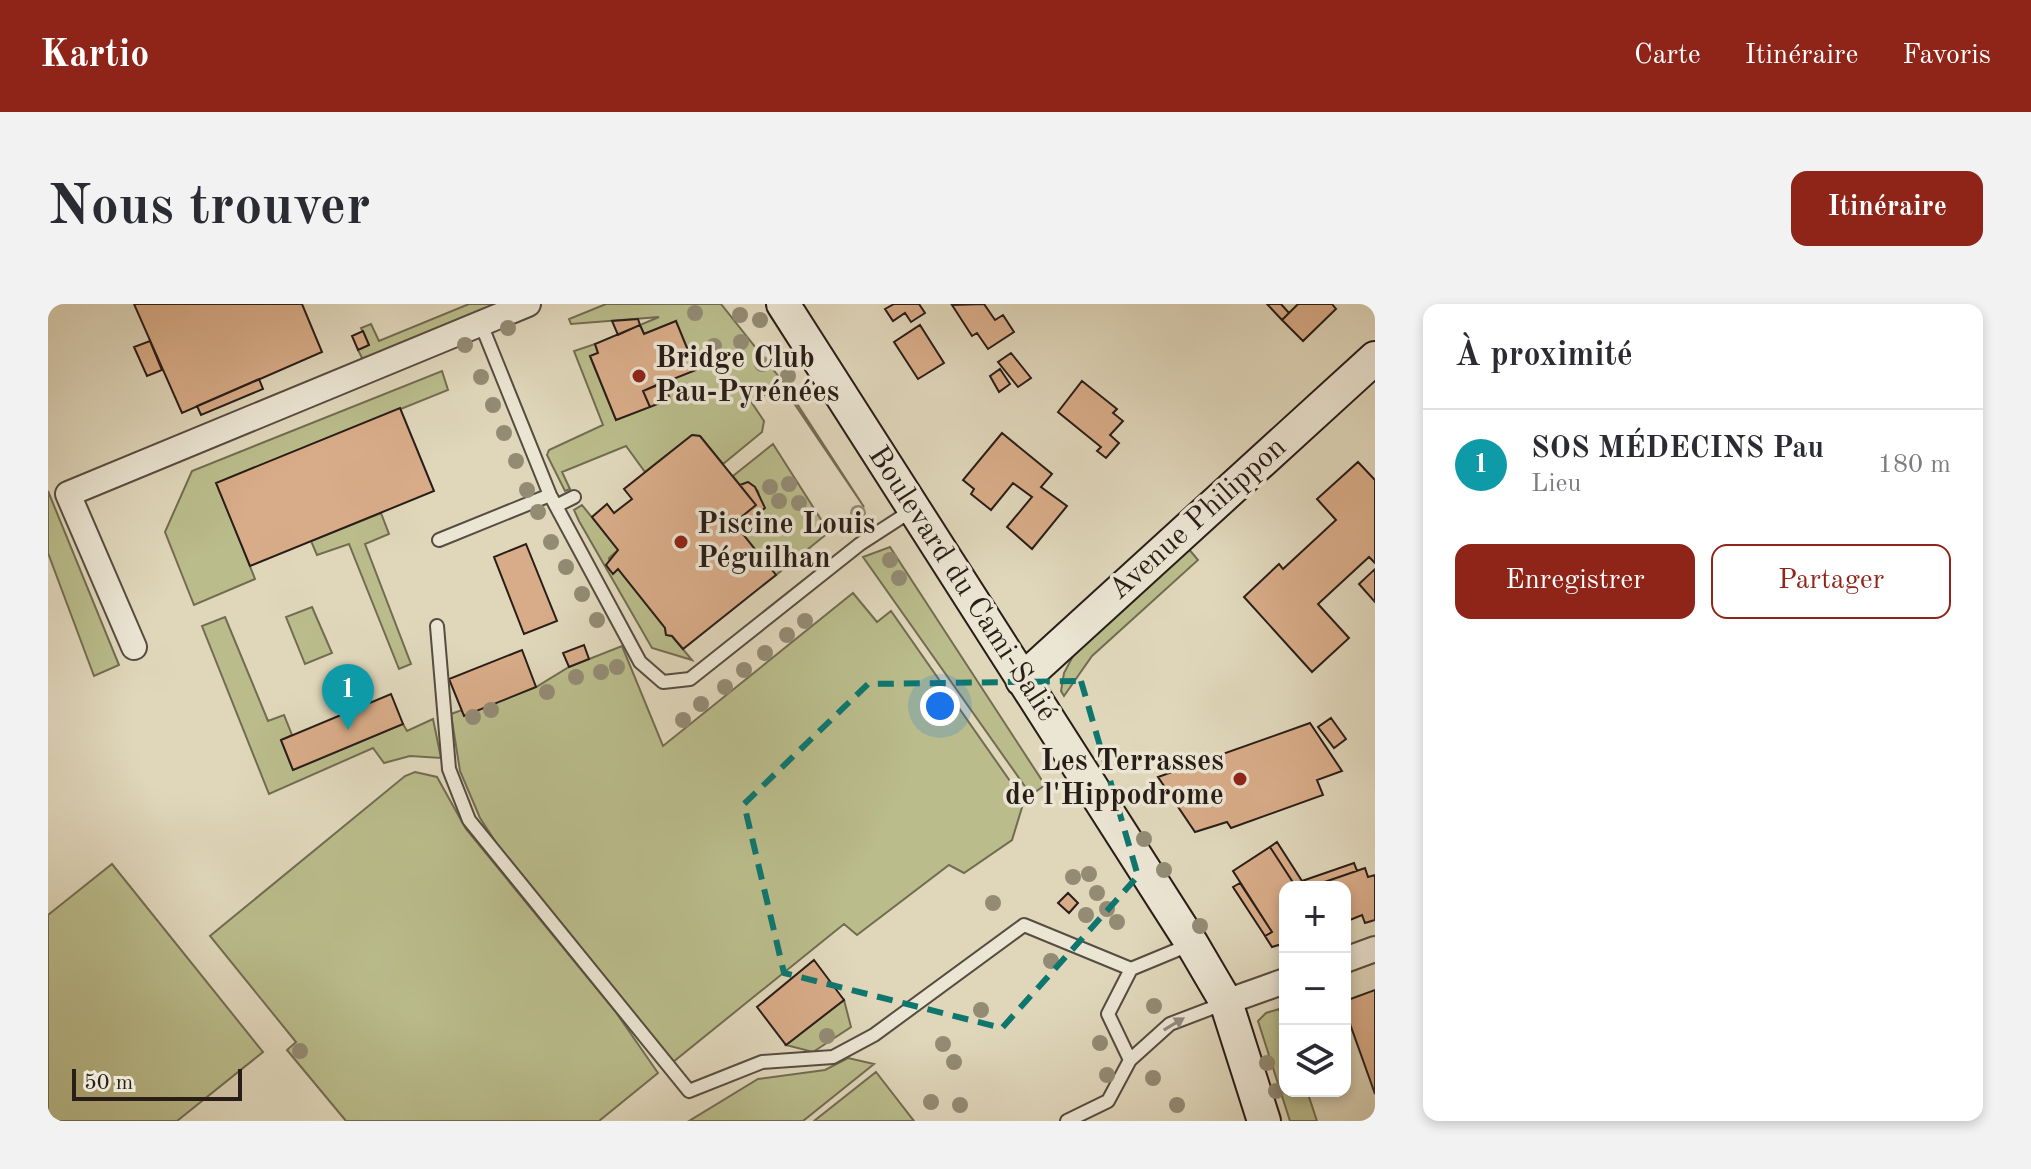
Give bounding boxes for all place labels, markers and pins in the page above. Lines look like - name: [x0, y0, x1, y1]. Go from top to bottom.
- place label: Bridge Club Pau-Pyrénées: [655, 344, 839, 408]
- marker: Bridge Club Pau-Pyrénées: [630, 367, 648, 385]
- place label: Piscine Louis Péguilhan: [697, 510, 876, 574]
- marker: Piscine Louis Péguilhan: [672, 533, 690, 551]
- pin: 1: [322, 664, 374, 730]
- place label: Les Terrasses de l'Hippodrome: [1005, 747, 1224, 811]
- marker: Les Terrasses de l'Hippodrome: [1231, 770, 1249, 788]

